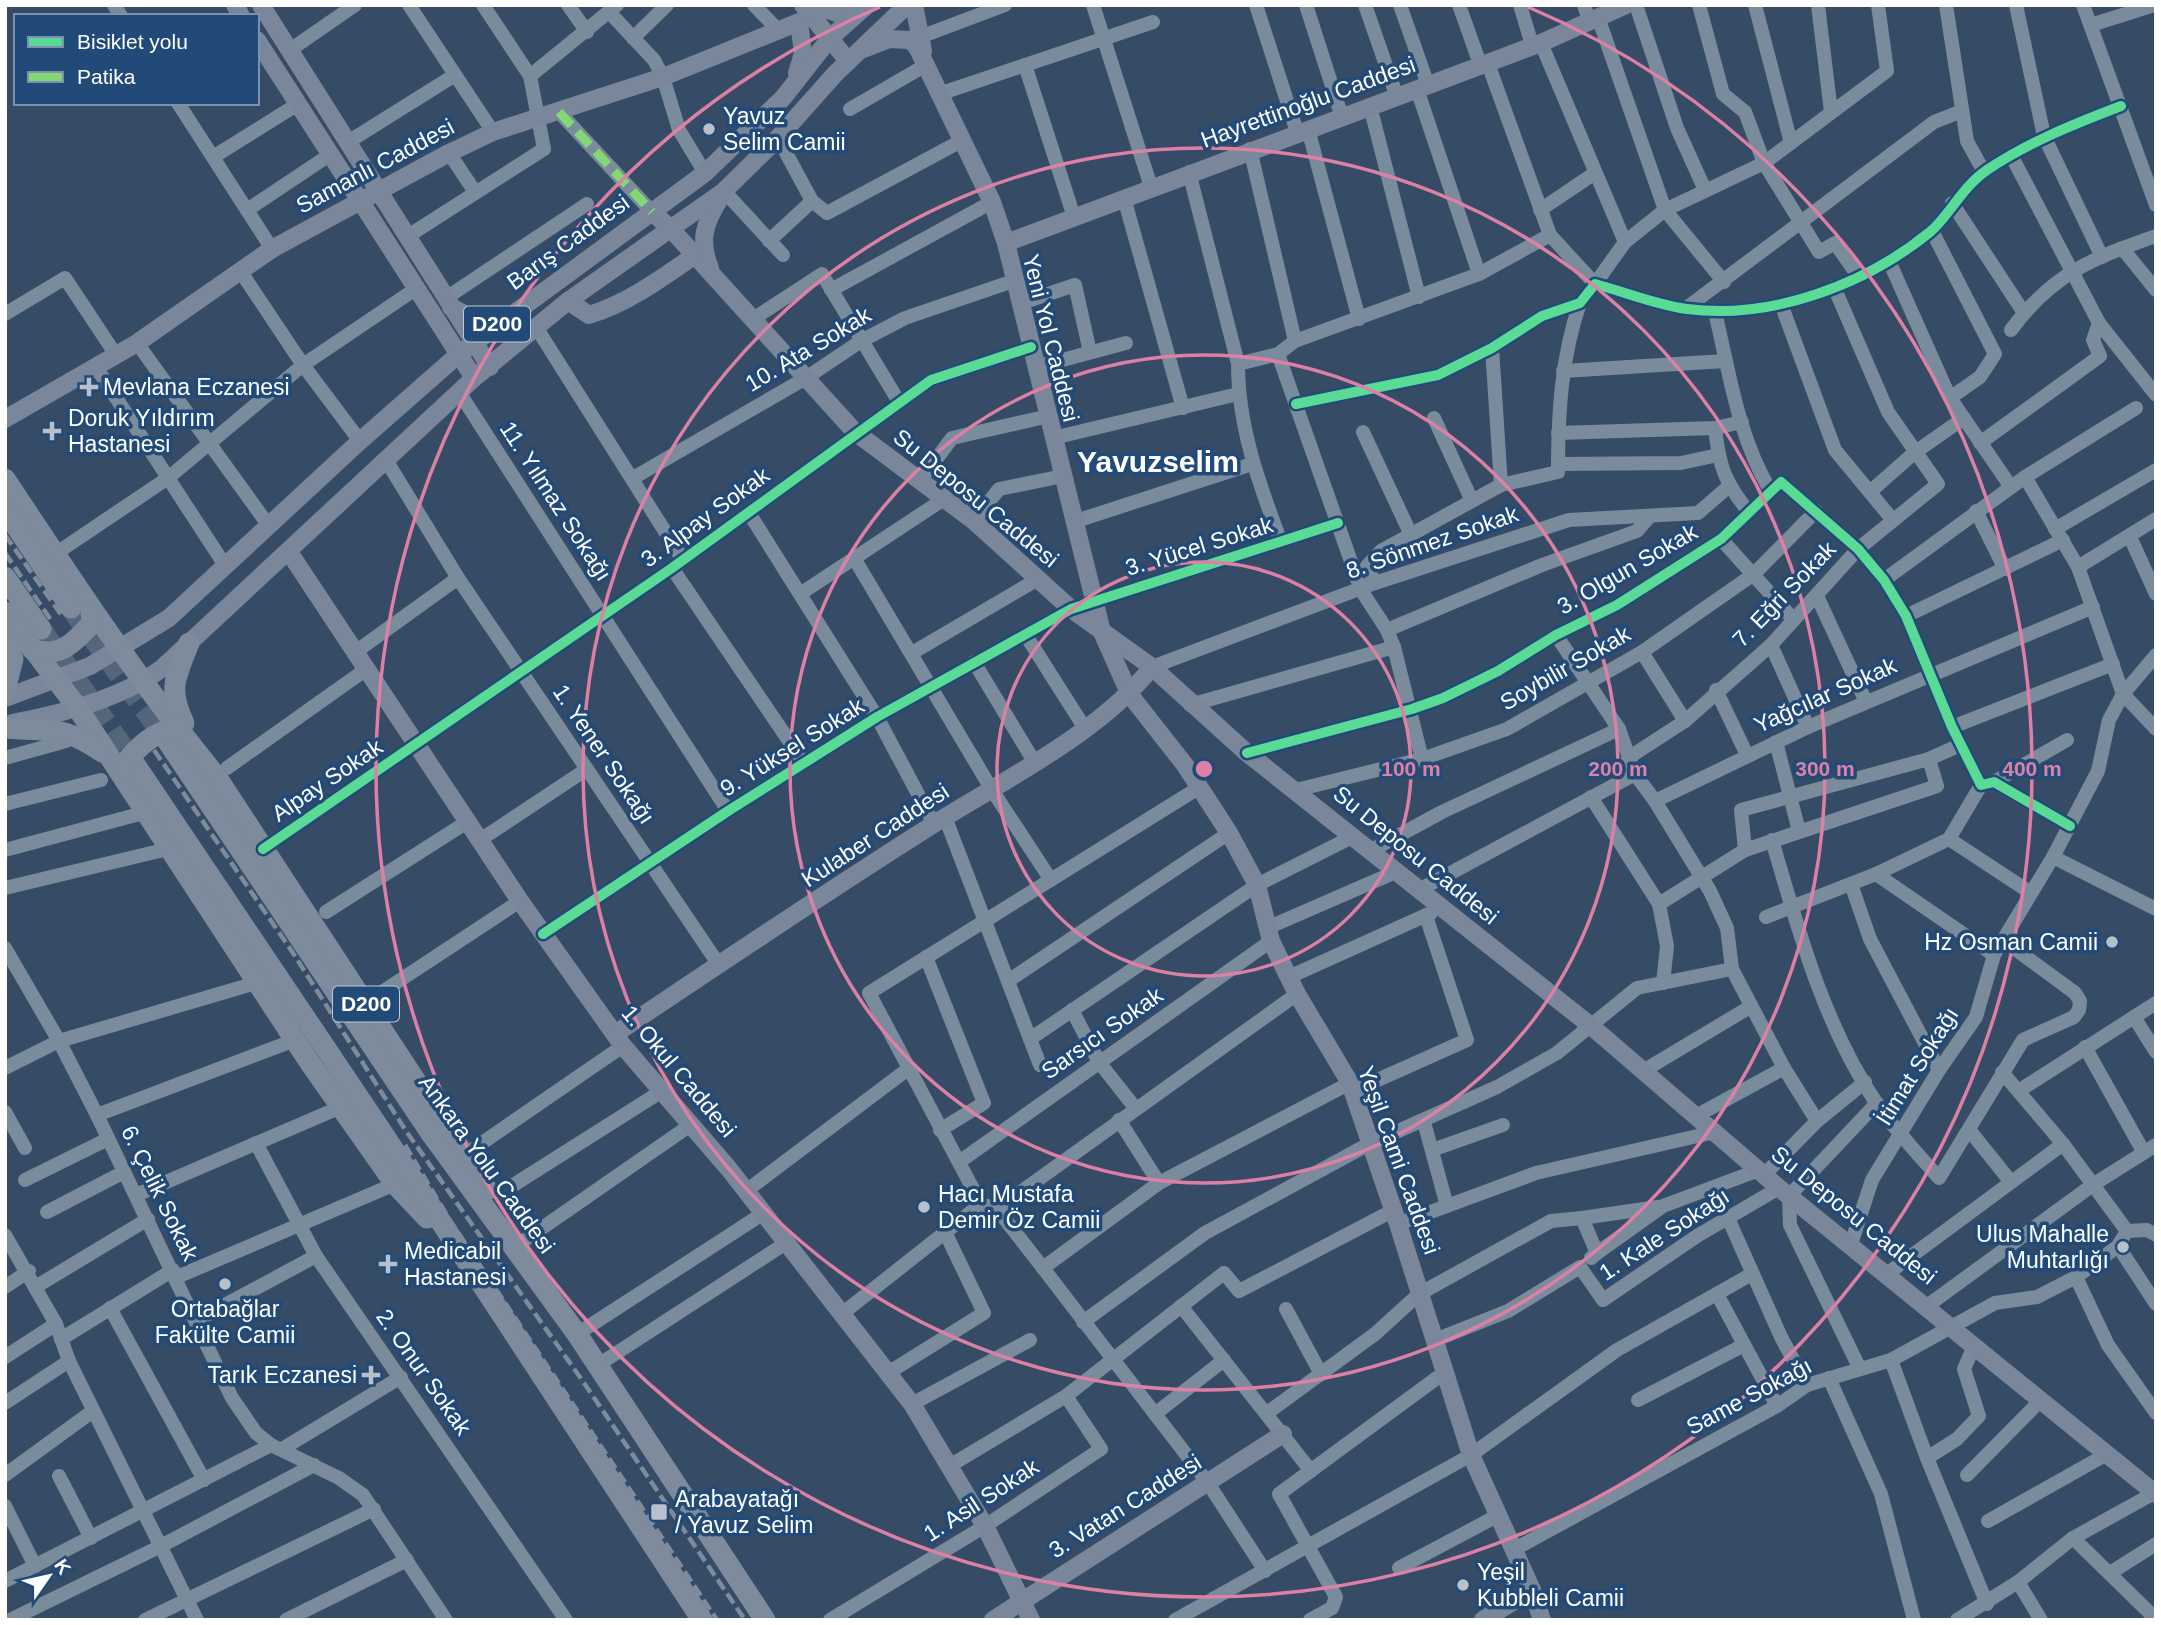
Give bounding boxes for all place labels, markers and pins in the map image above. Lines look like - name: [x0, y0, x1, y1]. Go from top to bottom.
- place label: Yavuz Selim Camii: [723, 103, 846, 155]
- marker: Yavuz Selim Camii: [701, 121, 717, 137]
- place label: Mevlana Eczanesi: [103, 374, 290, 400]
- marker: Mevlana Eczanesi: [81, 379, 97, 395]
- place label: Doruk Yıldırım Hastanesi: [68, 405, 215, 457]
- marker: Doruk Yıldırım Hastanesi: [42, 421, 62, 441]
- centre of rings: [1192, 757, 1216, 781]
- place label: Hz Osman Camii: [1924, 929, 2098, 955]
- marker: Hz Osman Camii: [2104, 934, 2120, 950]
- place label: Hacı Mustafa Demir Öz Camii: [938, 1181, 1100, 1233]
- marker: Hacı Mustafa Demir Öz Camii: [916, 1199, 932, 1215]
- place label: Ulus Mahalle Muhtarlığı: [1976, 1221, 2109, 1273]
- place label: Medicabil Hastanesi: [404, 1238, 506, 1290]
- marker: Ulus Mahalle Muhtarlığı: [2115, 1239, 2131, 1255]
- marker: Medicabil Hastanesi: [378, 1254, 398, 1274]
- marker: Ortabağlar Fakülte Camii: [217, 1276, 233, 1292]
- place label: Ortabağlar Fakülte Camii: [155, 1296, 295, 1348]
- place label: Tarık Eczanesi: [207, 1362, 357, 1388]
- marker: Tarık Eczanesi: [363, 1367, 379, 1383]
- place label: Arabayatağı / Yavuz Selim: [675, 1486, 813, 1538]
- marker: Arabayatağı / Yavuz Selim: [649, 1502, 669, 1522]
- place label: Yeşil Kubbleli Camii: [1477, 1559, 1624, 1611]
- marker: Yeşil Kubbleli Camii: [1455, 1577, 1471, 1593]

